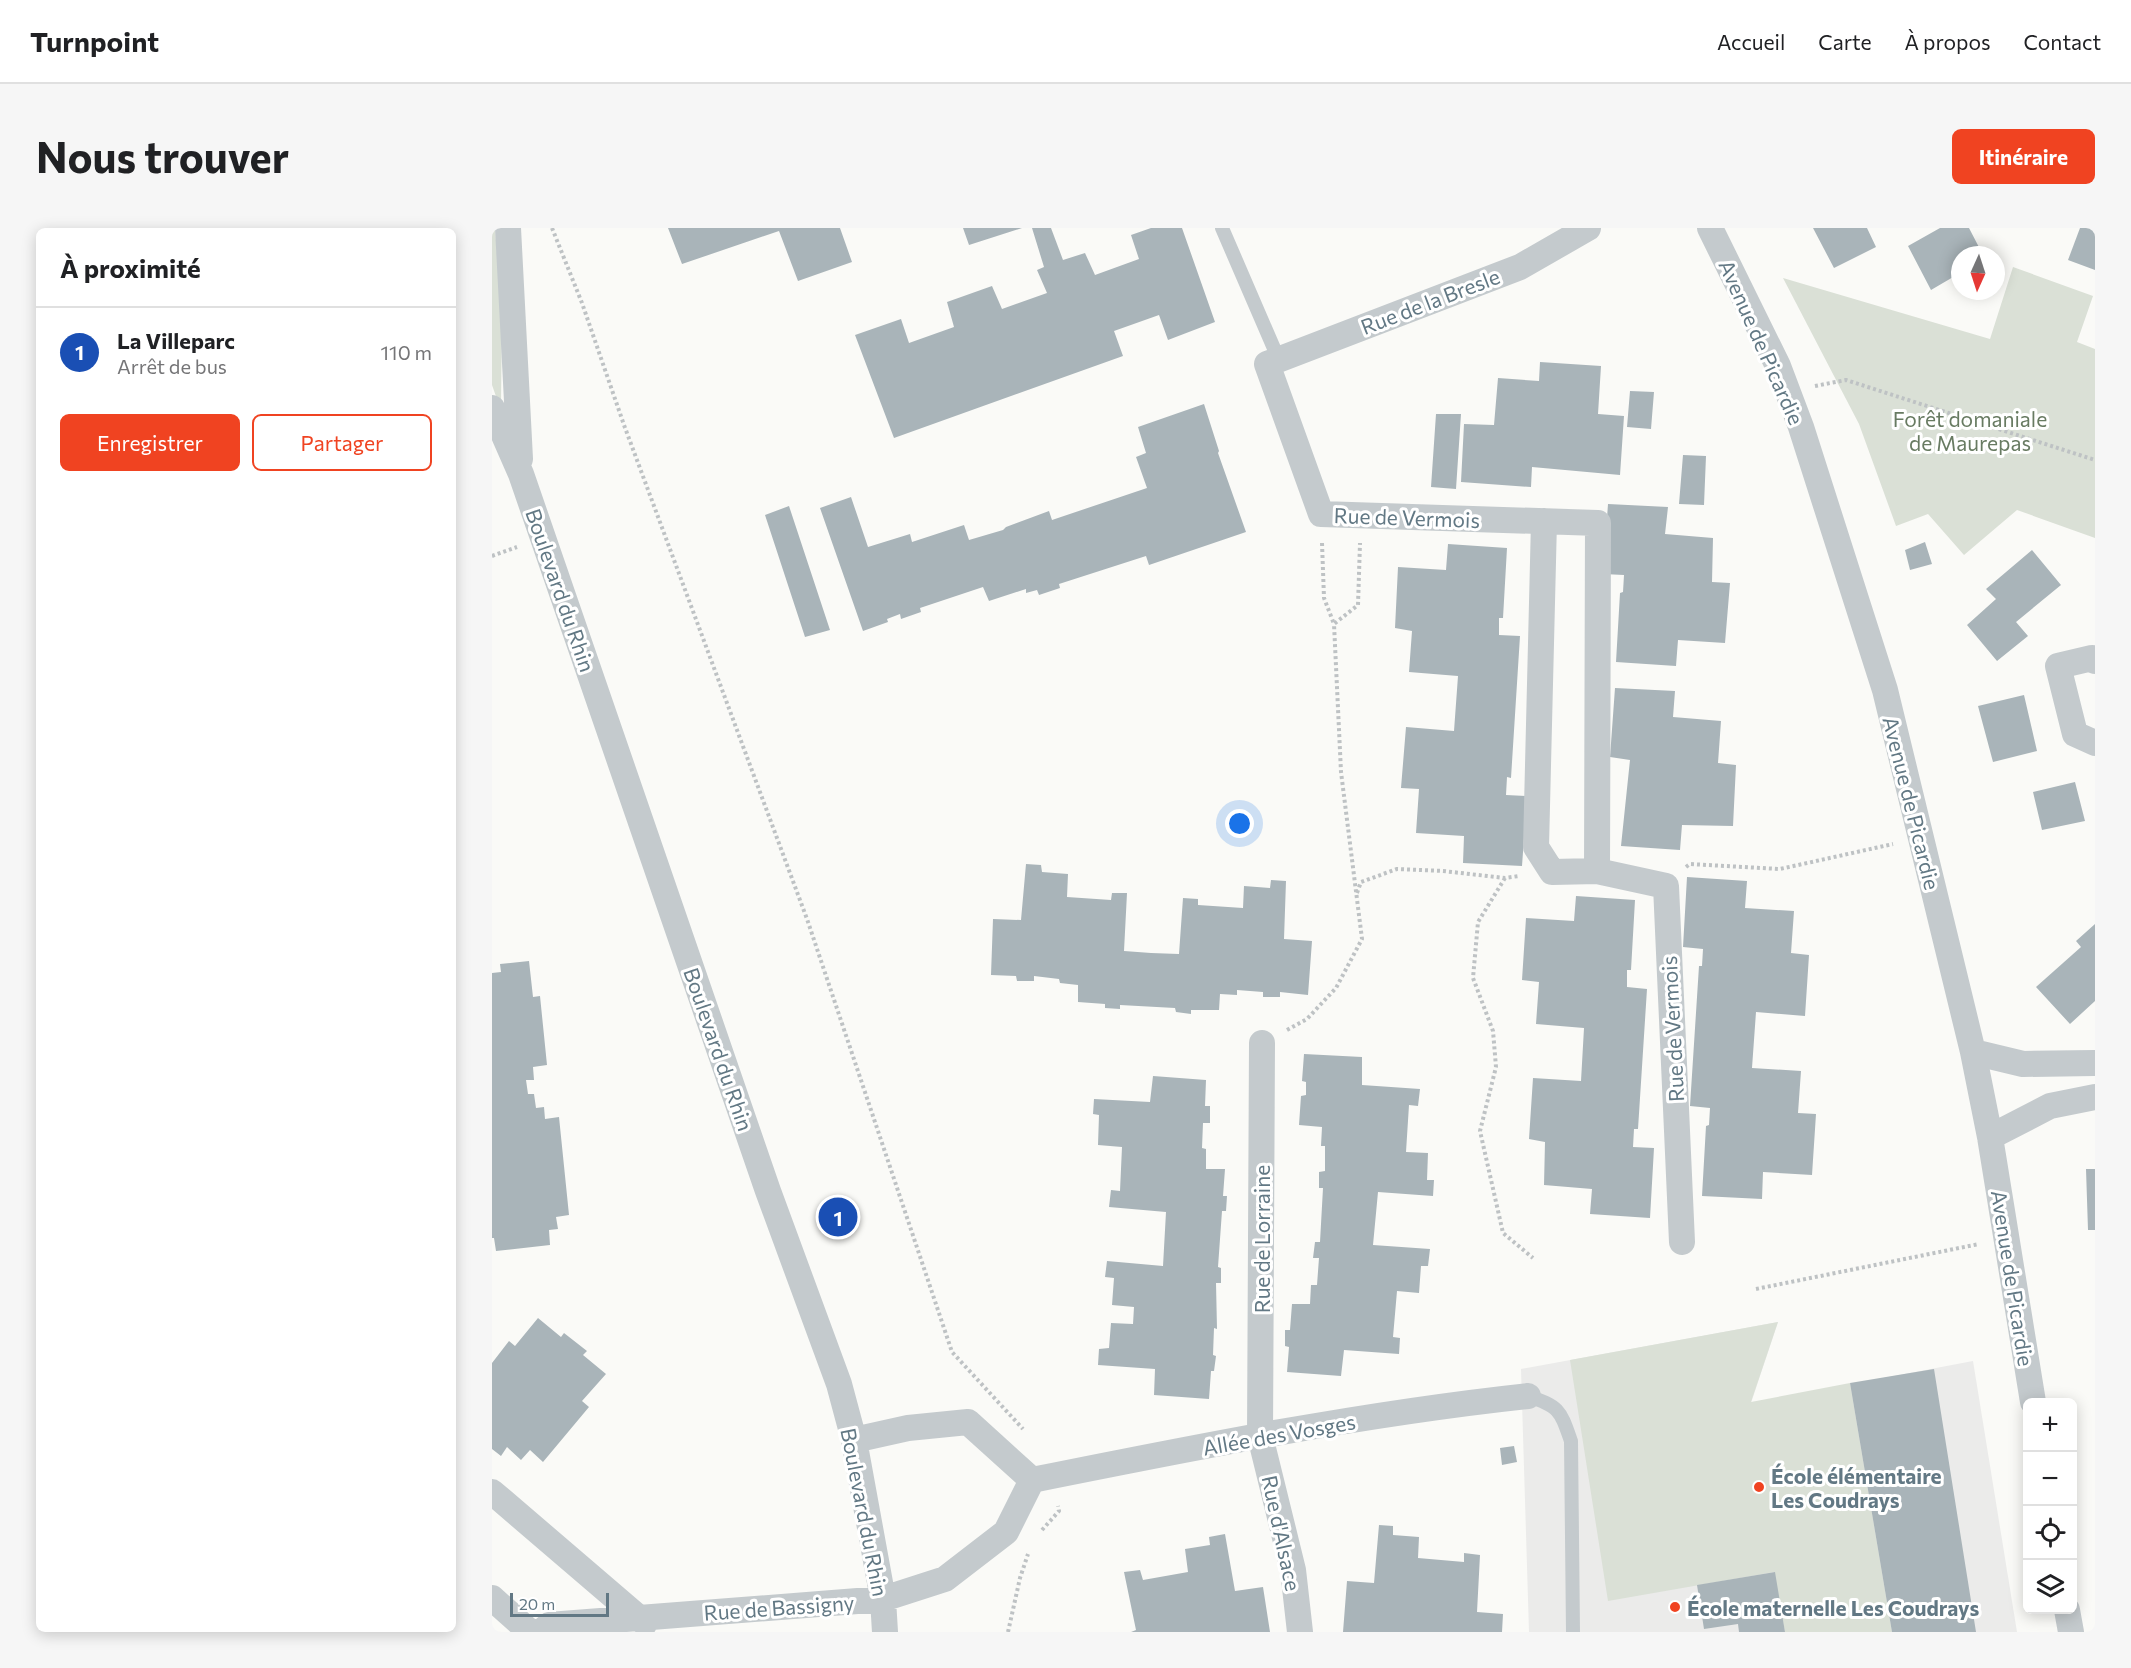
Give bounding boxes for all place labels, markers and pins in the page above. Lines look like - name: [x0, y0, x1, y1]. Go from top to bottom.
- pin: 1: [818, 1194, 858, 1240]
- place label: École élémentaire Les Coudrays: [1771, 1463, 1942, 1512]
- marker: École élémentaire Les Coudrays: [1752, 1480, 1766, 1494]
- place label: École maternelle Les Coudrays: [1687, 1595, 1979, 1620]
- marker: École maternelle Les Coudrays: [1668, 1600, 1682, 1614]

